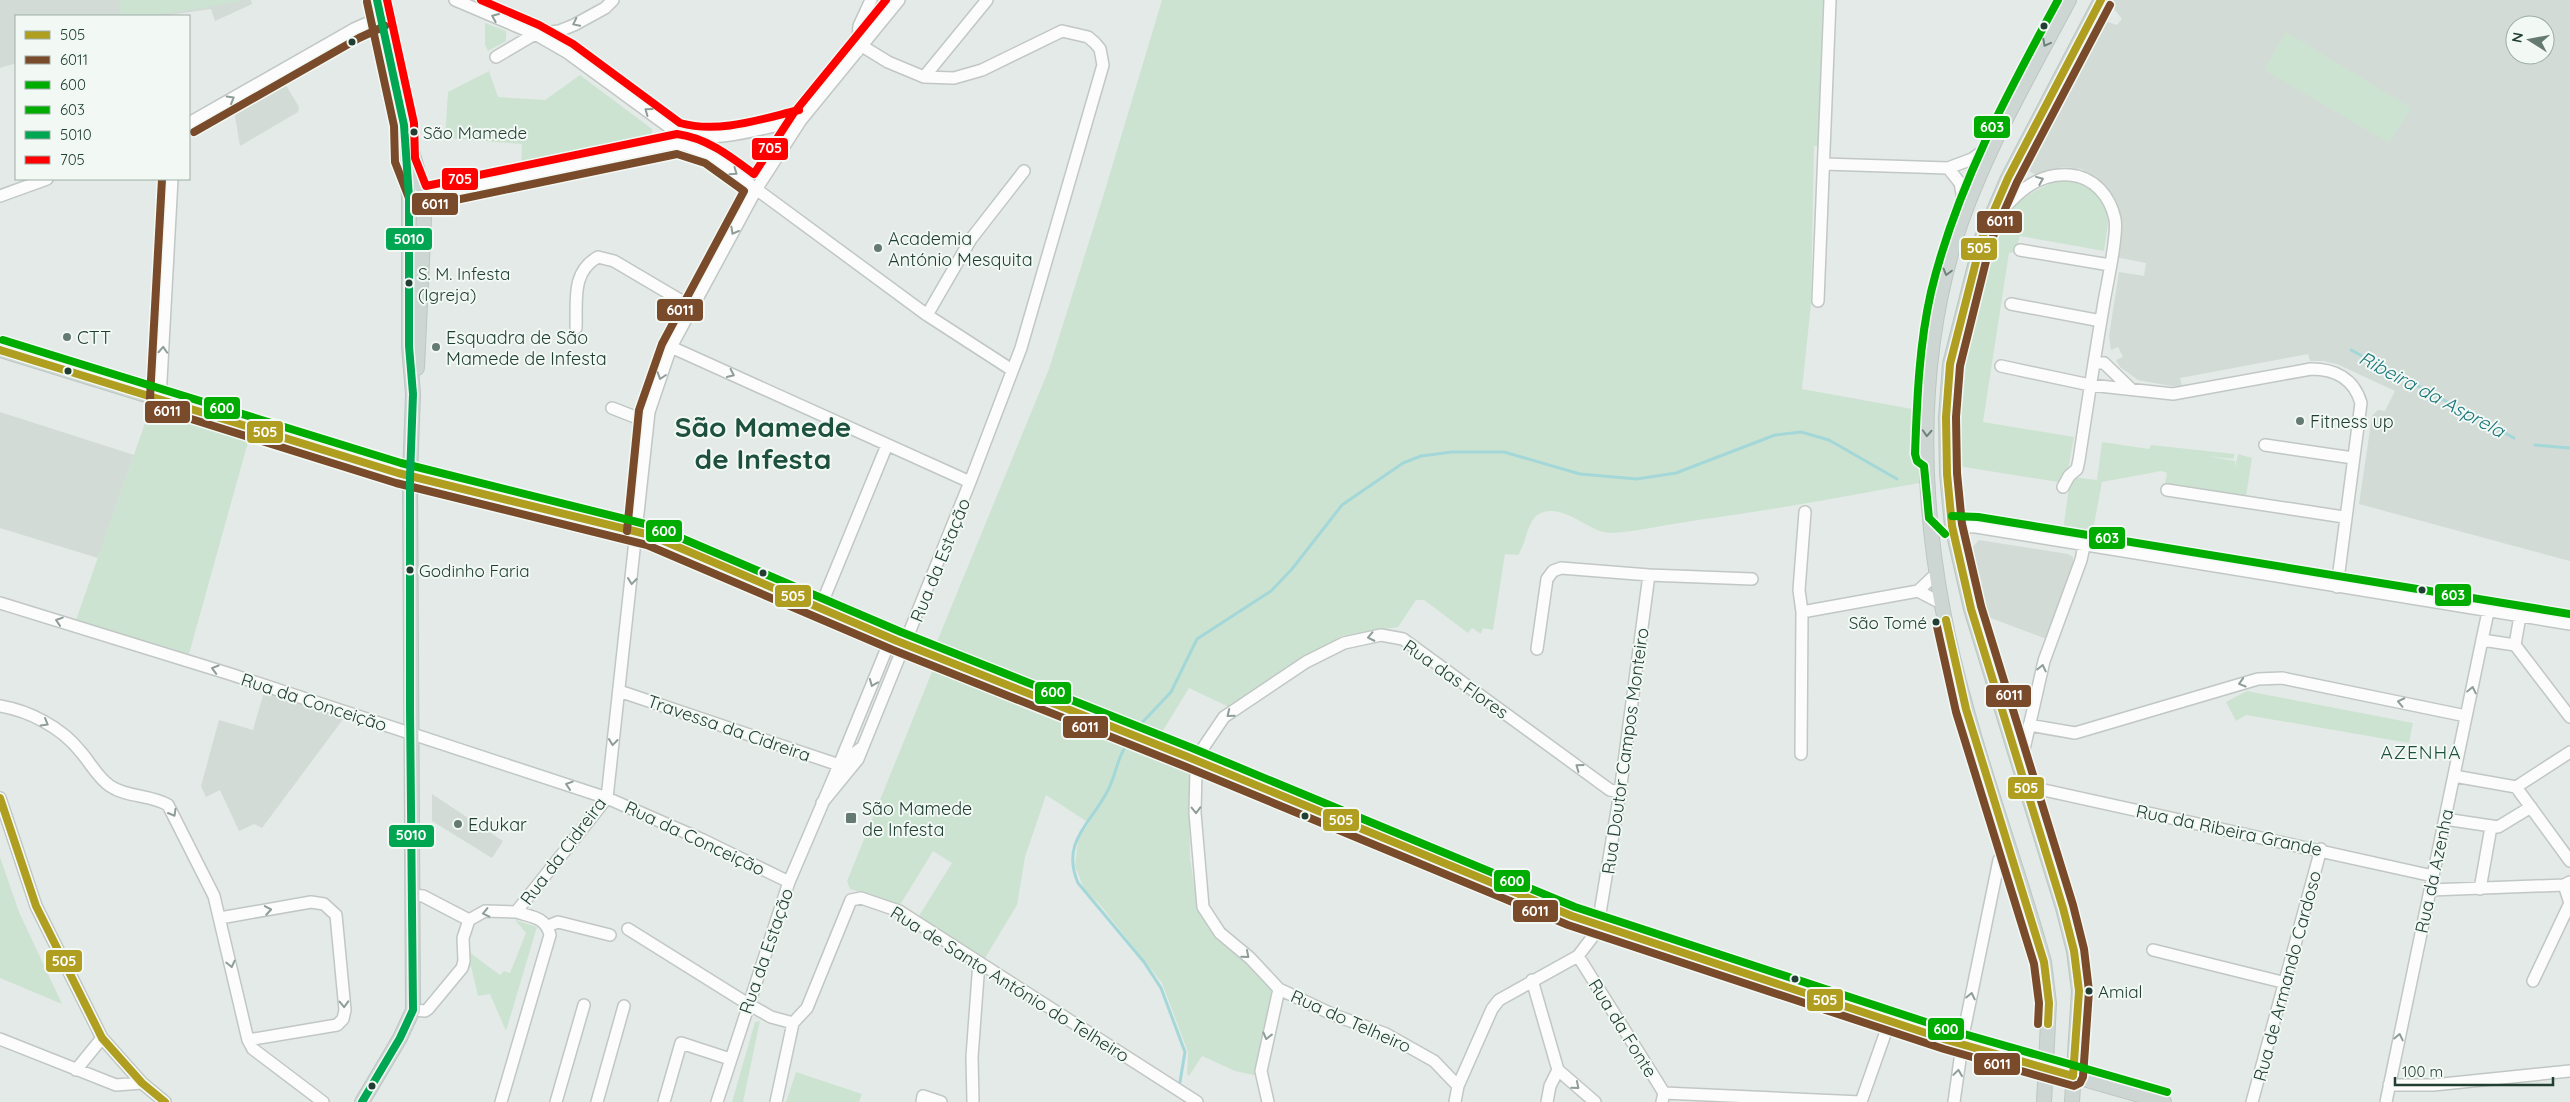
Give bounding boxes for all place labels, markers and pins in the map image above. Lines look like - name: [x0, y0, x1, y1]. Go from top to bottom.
- unlabelled marker: [2039, 21, 2049, 31]
- unlabelled marker: [347, 37, 357, 47]
- place label: São Mamede: [423, 122, 527, 143]
- marker: São Mamede: [409, 127, 419, 137]
- place label: Academia António Mesquita: [888, 227, 1033, 271]
- marker: Academia António Mesquita: [872, 242, 884, 254]
- place label: S. M. Infesta (Igreja): [418, 263, 510, 305]
- marker: S. M. Infesta (Igreja): [404, 278, 414, 288]
- place label: CTT: [77, 326, 111, 349]
- place label: Esquadra de São Mamede de Infesta: [446, 326, 607, 370]
- marker: CTT: [61, 331, 73, 343]
- marker: Esquadra de São Mamede de Infesta: [430, 341, 442, 353]
- unlabelled marker: [63, 366, 73, 376]
- place label: Fitness up: [2310, 410, 2394, 433]
- marker: Fitness up: [2294, 415, 2306, 427]
- place label: Godinho Faria: [419, 560, 529, 581]
- marker: Godinho Faria: [405, 565, 415, 575]
- unlabelled marker: [758, 568, 768, 578]
- unlabelled marker: [2417, 585, 2427, 595]
- place label: São Tomé: [1849, 612, 1927, 633]
- marker: São Tomé: [1931, 617, 1941, 627]
- place label: São Mamede de Infesta: [862, 797, 972, 841]
- marker: São Mamede de Infesta: [844, 811, 858, 825]
- unlabelled marker: [1300, 811, 1310, 821]
- place label: Edukar: [468, 813, 527, 836]
- marker: Edukar: [452, 818, 464, 830]
- unlabelled marker: [1790, 974, 1800, 984]
- place label: Amial: [2098, 981, 2142, 1002]
- marker: Amial: [2084, 986, 2094, 996]
- unlabelled marker: [367, 1081, 377, 1091]

